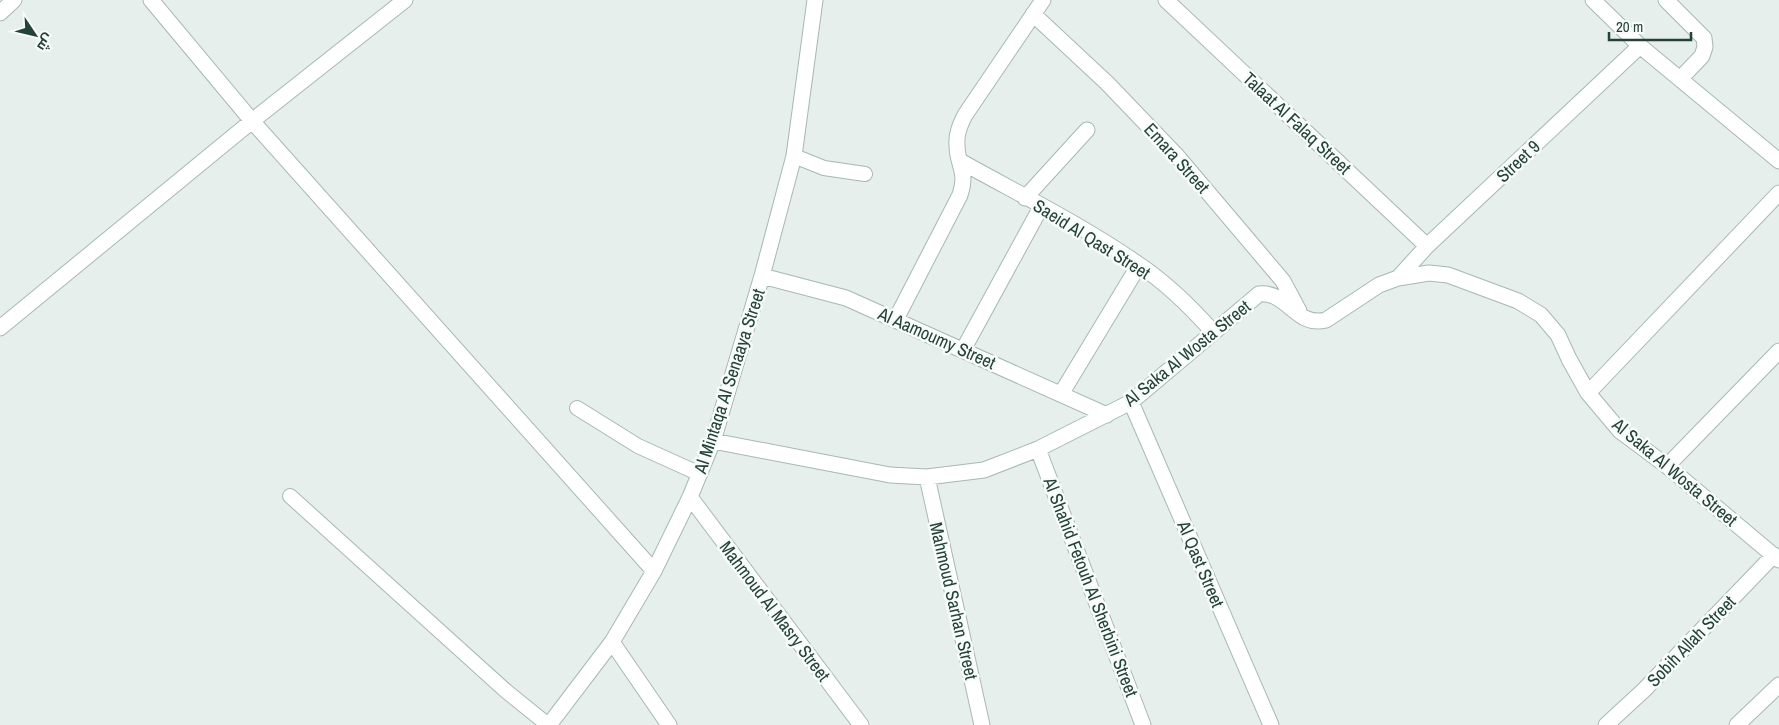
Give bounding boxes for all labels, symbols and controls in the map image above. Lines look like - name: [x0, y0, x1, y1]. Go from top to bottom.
- north arrow: [10, 10, 60, 60]
- scale bar: [1609, 10, 1692, 42]
- text: 20 m: [1616, 16, 1643, 37]
- text: ش: [33, 30, 58, 55]
- street label: Talaat Al Falaq Street: [1237, 66, 1357, 180]
- street label: Emara Street: [1139, 117, 1215, 199]
- street label: Street 9: [1491, 134, 1545, 188]
- street label: Saeid Al Qast Street: [1029, 193, 1155, 285]
- street label: Al Mintaqa Al Senaaya Street: [687, 285, 771, 478]
- street label: Al Saka Al Wosta Street: [1118, 294, 1256, 413]
- street label: Al Aamoumy Street: [873, 300, 1000, 375]
- street label: Al Saka Al Wosta Street: [1606, 411, 1743, 532]
- street label: Al Shahid Fetouh Al Sherbini Street: [1037, 473, 1144, 700]
- street label: Al Qast Street: [1171, 516, 1230, 611]
- street label: Mahmoud Sarhan Street: [924, 520, 984, 682]
- street label: Mahmoud Al Masry Street: [714, 536, 836, 686]
- street label: Sobih Allah Street: [1641, 590, 1741, 692]

